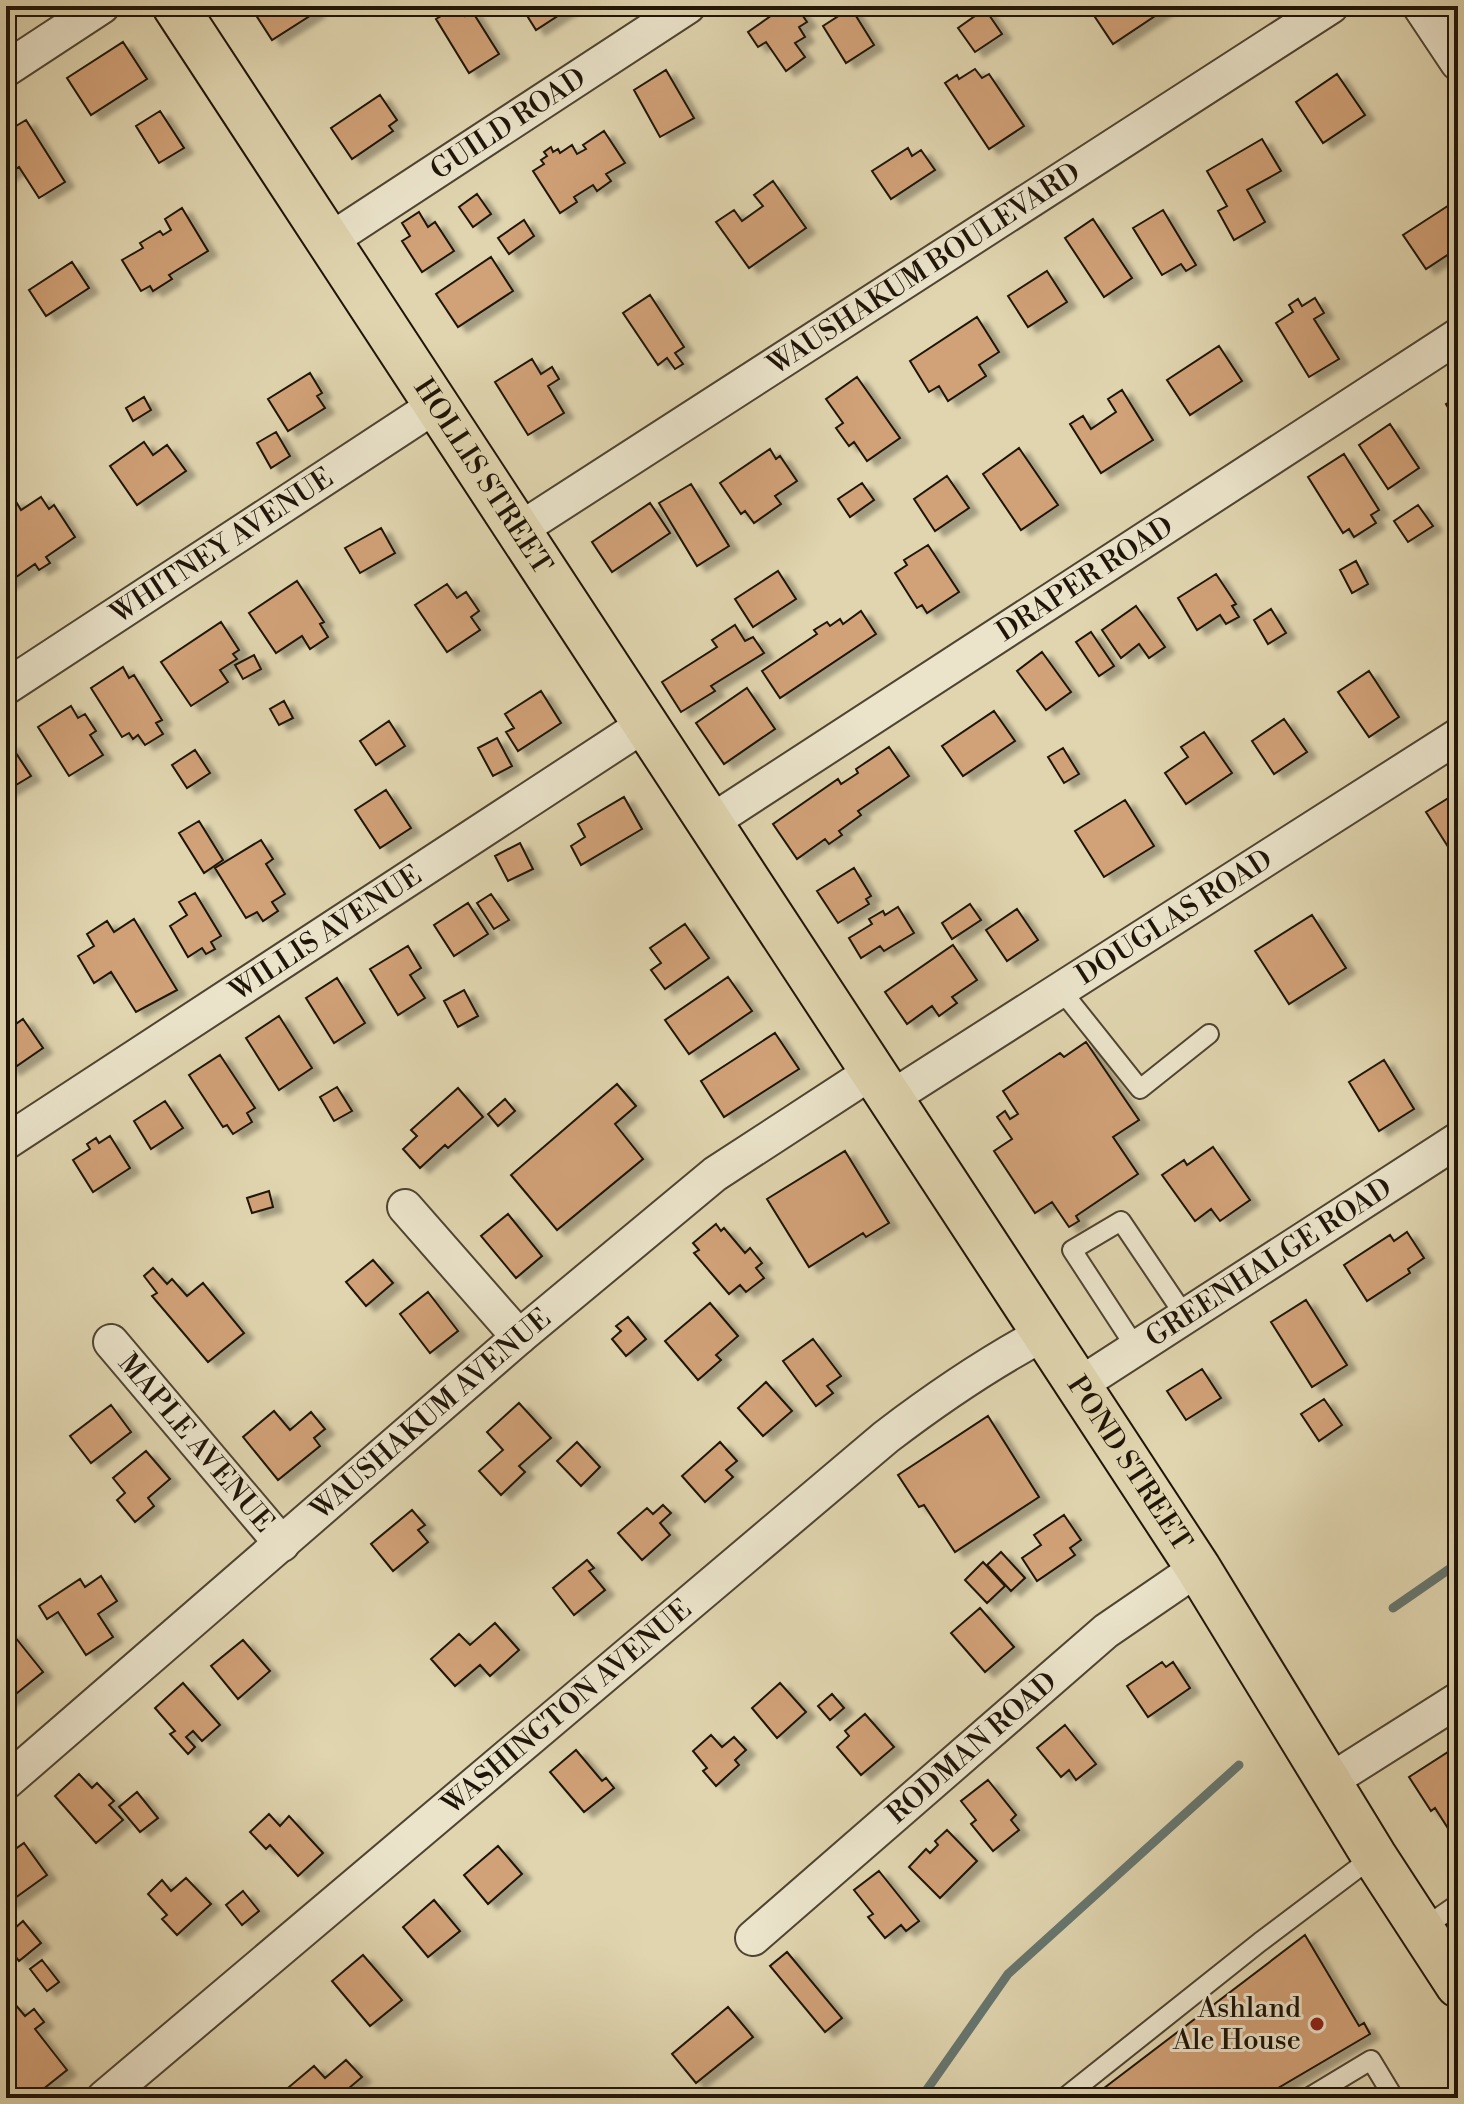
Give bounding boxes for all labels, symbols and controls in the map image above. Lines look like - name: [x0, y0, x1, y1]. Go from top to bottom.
- street label: GUILD ROAD: [424, 60, 592, 187]
- street label: WAUSHAKUM BOULEVARD: [760, 155, 1087, 383]
- street label: HOLLIS STREET: [406, 372, 560, 581]
- street label: WHITNEY AVENUE: [103, 460, 340, 632]
- street label: DRAPER ROAD: [990, 508, 1180, 649]
- street label: DOUGLAS ROAD: [1069, 842, 1279, 993]
- street label: WILLIS AVENUE: [222, 858, 428, 1009]
- street label: GREENHALGE ROAD: [1139, 1170, 1398, 1355]
- street label: WAUSHAKUM AVENUE: [303, 1301, 558, 1528]
- street label: MAPLE AVENUE: [111, 1346, 282, 1539]
- street label: POND STREET: [1059, 1369, 1199, 1557]
- street label: WASHINGTON AVENUE: [434, 1592, 699, 1823]
- street label: RODMAN ROAD: [880, 1664, 1064, 1831]
- place label: Ashland Ale House: [1172, 1991, 1301, 2058]
- marker: Ashland Ale House: [1308, 2015, 1326, 2033]

